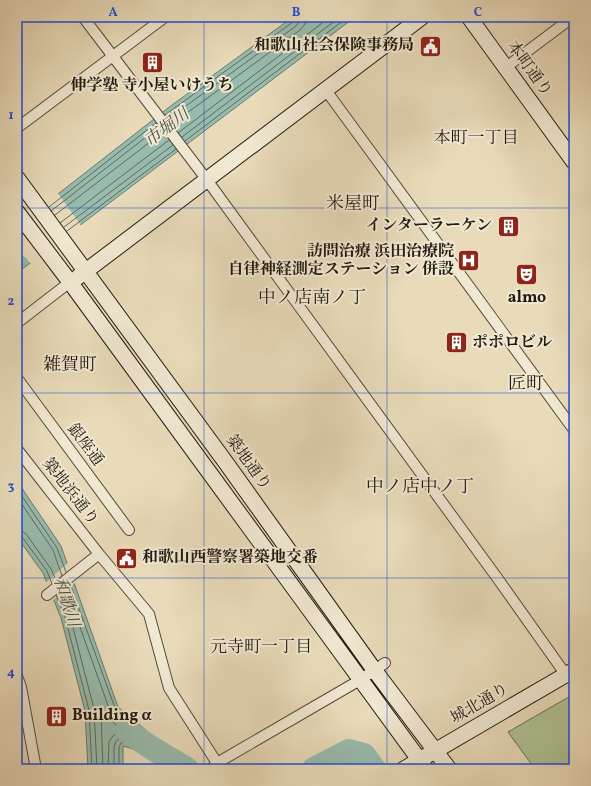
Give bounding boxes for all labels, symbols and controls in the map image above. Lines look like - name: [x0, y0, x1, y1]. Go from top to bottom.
- text: A: [108, 4, 118, 22]
- text: B: [292, 4, 301, 22]
- text: C: [474, 4, 482, 22]
- public building icon: 和歌山社会保険事務局: [417, 33, 443, 59]
- place label: 和歌山社会保険事務局: [254, 35, 414, 57]
- street label: 本町通り: [501, 37, 557, 101]
- building icon: 伸学塾 寺小屋いけうち: [139, 50, 165, 76]
- place label: 伸学塾 寺小屋いけうち: [70, 75, 234, 97]
- water label: 市堀川: [140, 102, 196, 153]
- text: 1: [8, 107, 14, 125]
- district label: 本町一丁目: [434, 127, 519, 150]
- district label: 米屋町: [326, 192, 380, 217]
- building icon: インターラーケン: [495, 213, 521, 239]
- place label: インターラーケン: [365, 215, 492, 237]
- place label: 訪問治療 浜田治療院 自律神経測定ステーション 併設: [228, 241, 454, 281]
- hospital icon: 訪問治療 浜田治療院 自律神経測定ステーション 併設: [456, 248, 482, 274]
- theatre icon: almo: [514, 262, 540, 288]
- district label: 中ノ店南ノ丁: [258, 286, 366, 311]
- place label: almo: [508, 287, 546, 309]
- text: 2: [8, 293, 15, 311]
- building icon: ポポロビル: [444, 330, 470, 356]
- place label: ポポロビル: [472, 332, 552, 354]
- district label: 雑賀町: [43, 353, 97, 378]
- district label: 匠町: [508, 372, 544, 397]
- street label: 銀座通: [62, 419, 108, 471]
- street label: 築地通り: [220, 431, 276, 495]
- street label: 築地浜通り: [37, 454, 103, 530]
- district label: 中ノ店中ノ丁: [366, 475, 474, 500]
- text: 3: [8, 478, 15, 496]
- public building icon: 和歌山西警察署築地交番: [113, 545, 139, 571]
- place label: 和歌山西警察署築地交番: [142, 547, 318, 569]
- water label: 和歌川: [48, 574, 85, 632]
- district label: 元寺町一丁目: [210, 636, 312, 659]
- text: 4: [7, 664, 15, 682]
- street label: 城北通り: [447, 678, 513, 730]
- building icon: Building α: [44, 703, 70, 729]
- place label: Building α: [72, 705, 152, 727]

